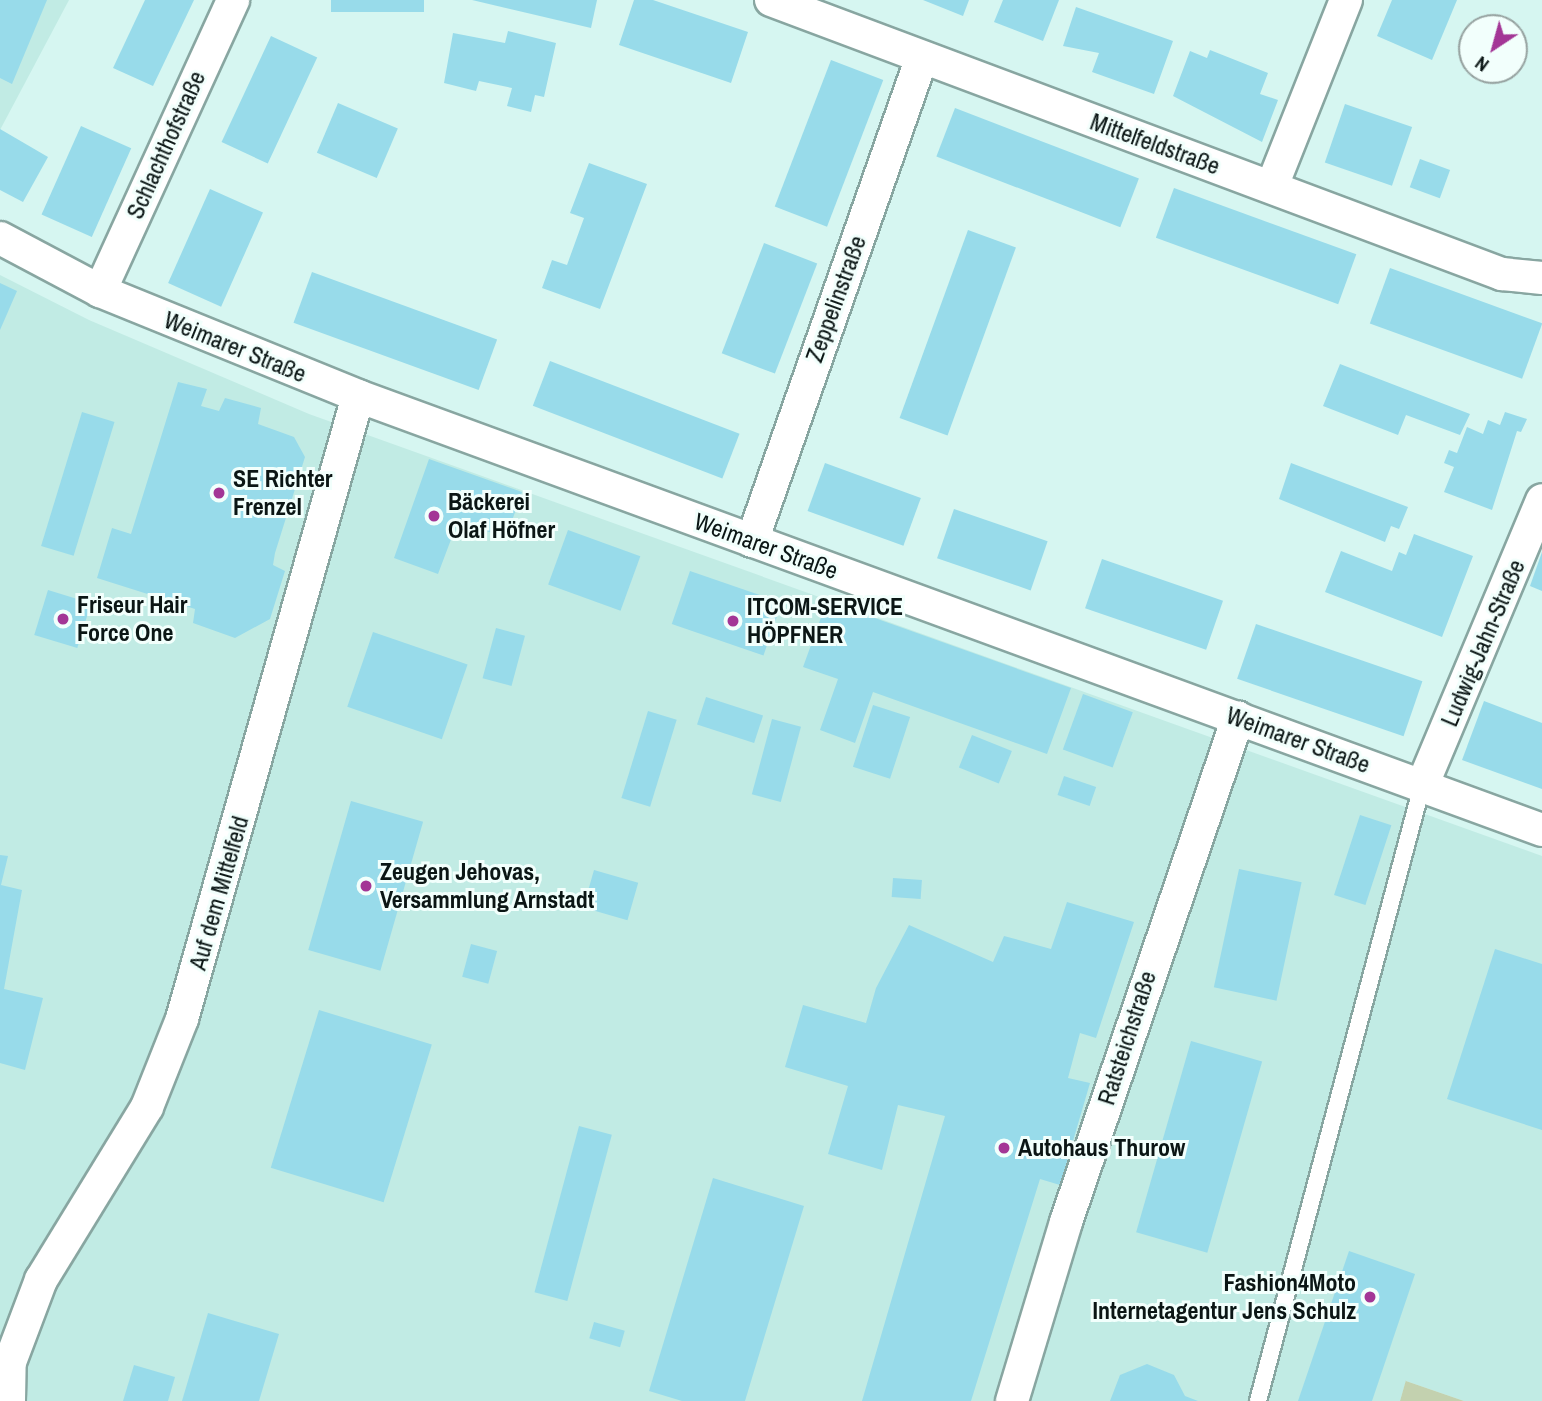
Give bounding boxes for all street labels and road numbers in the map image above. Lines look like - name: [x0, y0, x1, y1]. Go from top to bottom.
- street label: Schlachthofstraße: [121, 67, 211, 223]
- street label: Mittelfeldstraße: [1086, 107, 1224, 181]
- street label: Zeppelinstraße: [800, 232, 872, 366]
- street label: Weimarer Straße: [160, 305, 310, 389]
- street label: Weimarer Straße: [690, 507, 842, 585]
- street label: Ludwig-Jahn-Straße: [1435, 555, 1531, 731]
- street label: Weimarer Straße: [1222, 701, 1374, 779]
- street label: Auf dem Mittelfeld: [183, 813, 255, 973]
- street label: Ratsteichstraße: [1092, 967, 1162, 1109]

